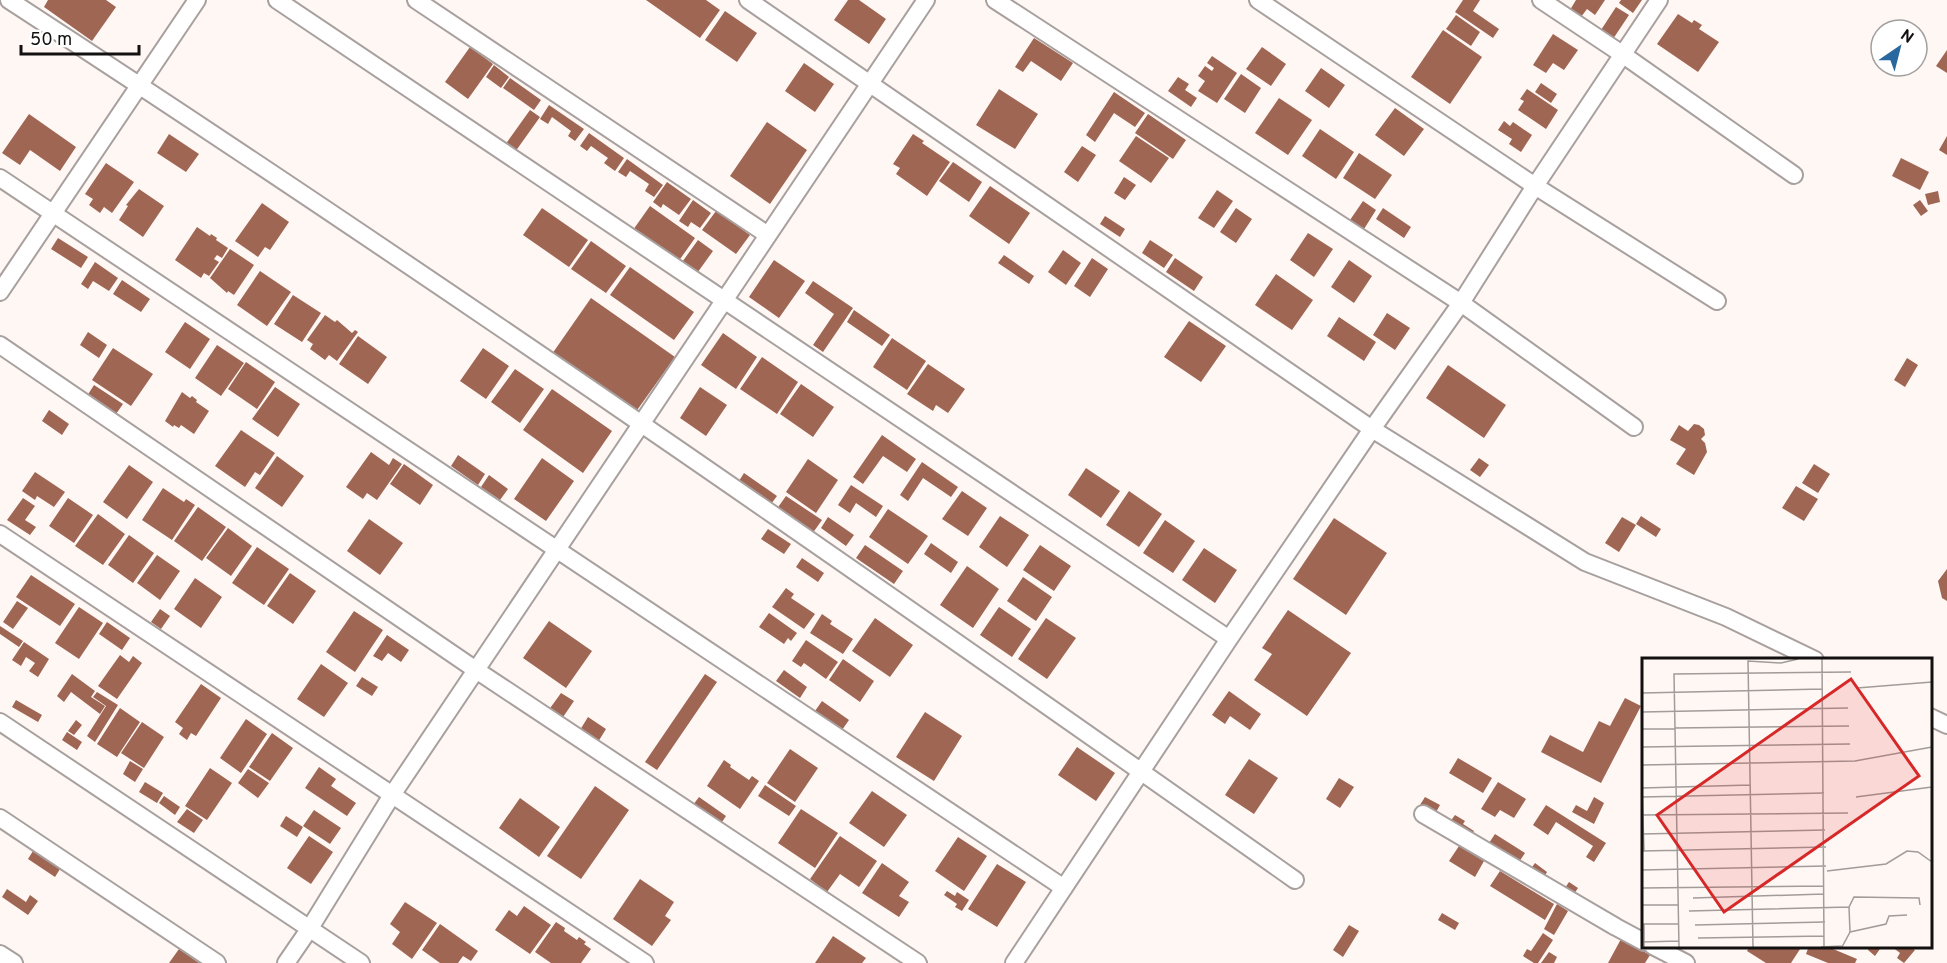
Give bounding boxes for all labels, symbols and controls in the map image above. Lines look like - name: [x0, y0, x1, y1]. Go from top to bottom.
- scale bar: [21, 18, 140, 56]
- north arrow: [1869, 18, 1929, 78]
- text: N: [1896, 26, 1917, 49]
- text: 50 m: [30, 29, 72, 52]
- inset map: [1642, 658, 1932, 948]

